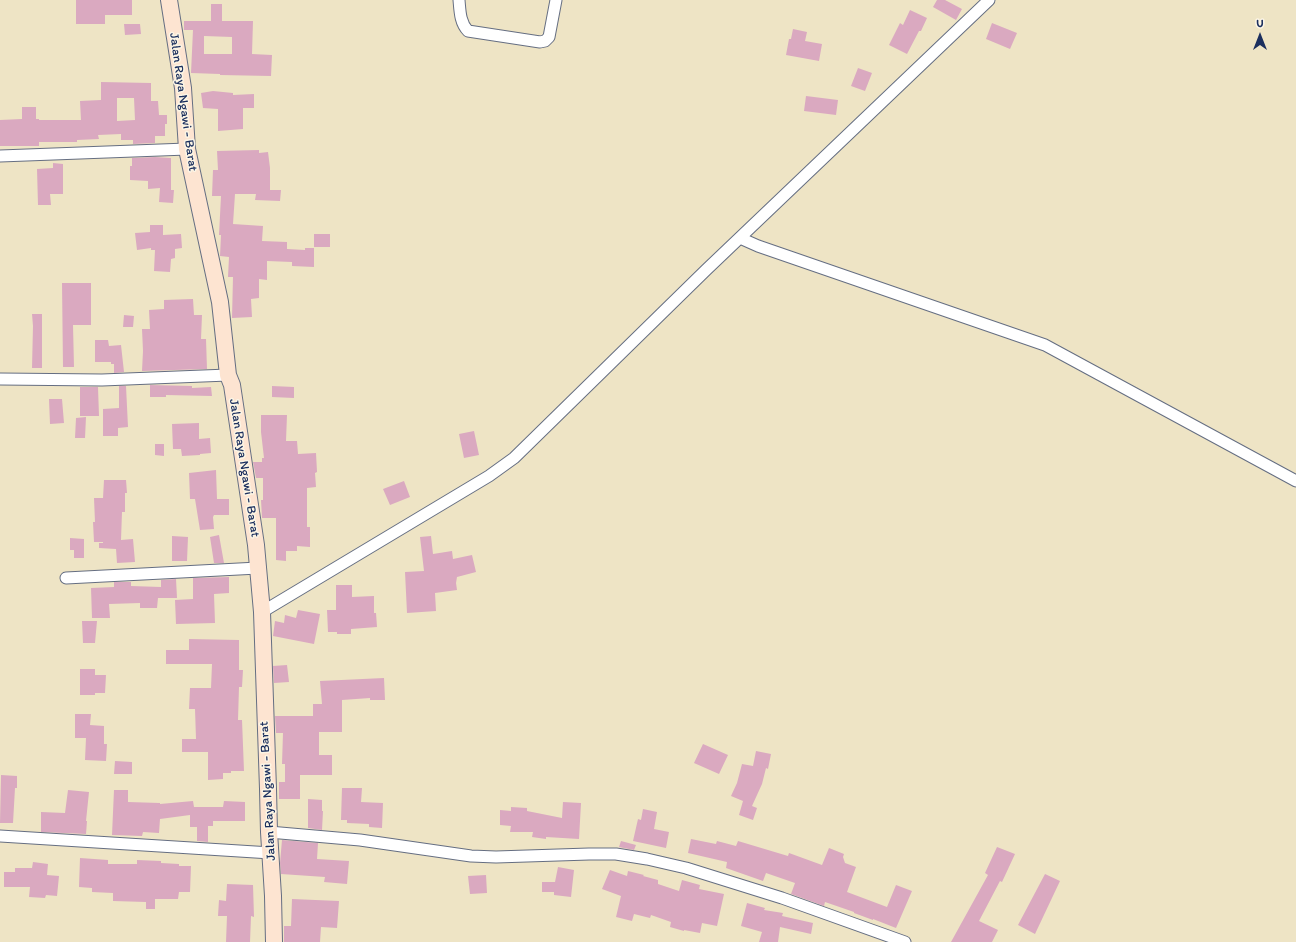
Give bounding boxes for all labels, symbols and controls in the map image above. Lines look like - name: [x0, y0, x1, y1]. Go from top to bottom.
- north arrow: [1240, 16, 1280, 56]
- text: U: [1256, 17, 1264, 30]
- street label: Jalan Raya Ngawi - Barat: [166, 32, 200, 172]
- street label: Jalan Raya Ngawi - Barat: [225, 398, 263, 538]
- street label: Jalan Raya Ngawi - Barat: [257, 721, 279, 861]

